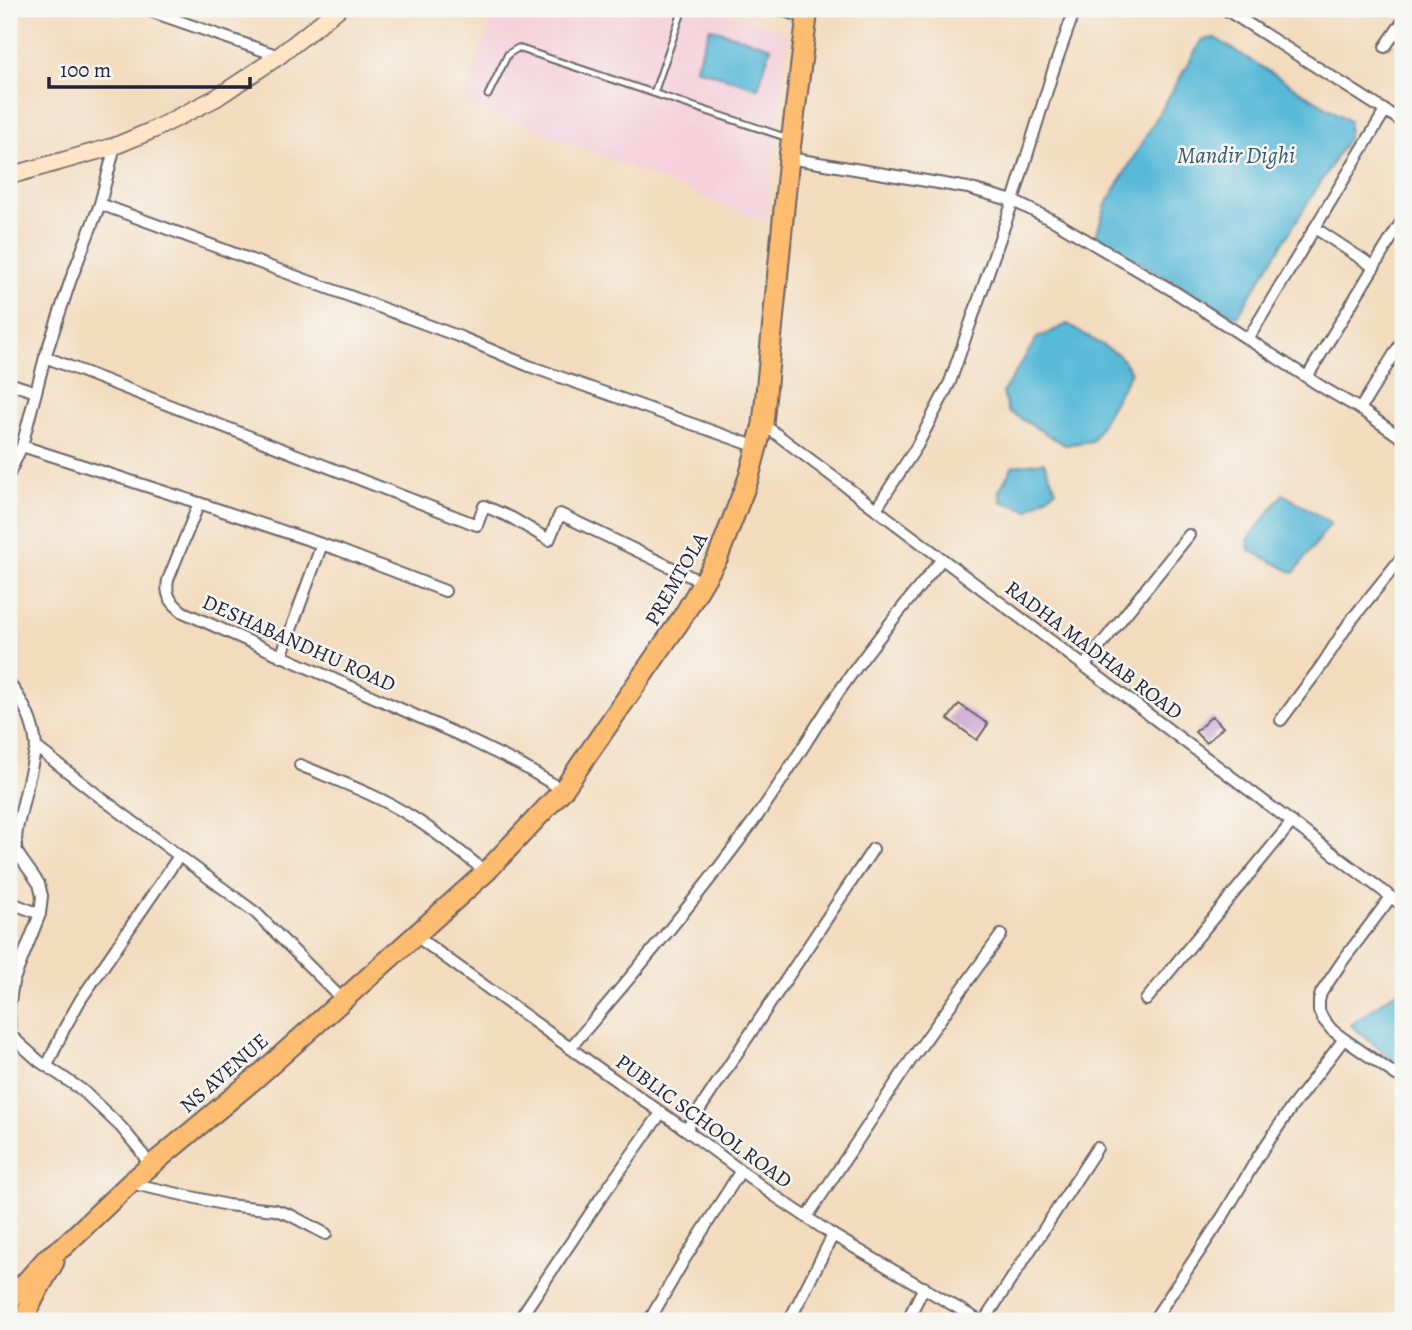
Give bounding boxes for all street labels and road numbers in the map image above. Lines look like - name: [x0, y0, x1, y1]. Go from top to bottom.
- street label: PREMTOLA: [638, 527, 714, 631]
- street label: RADHA MADHAB ROAD: [1000, 574, 1188, 726]
- street label: DESHABANDHU ROAD: [198, 588, 400, 698]
- street label: NS AVENUE: [174, 1027, 274, 1119]
- street label: PUBLIC SCHOOL ROAD: [610, 1048, 798, 1194]

